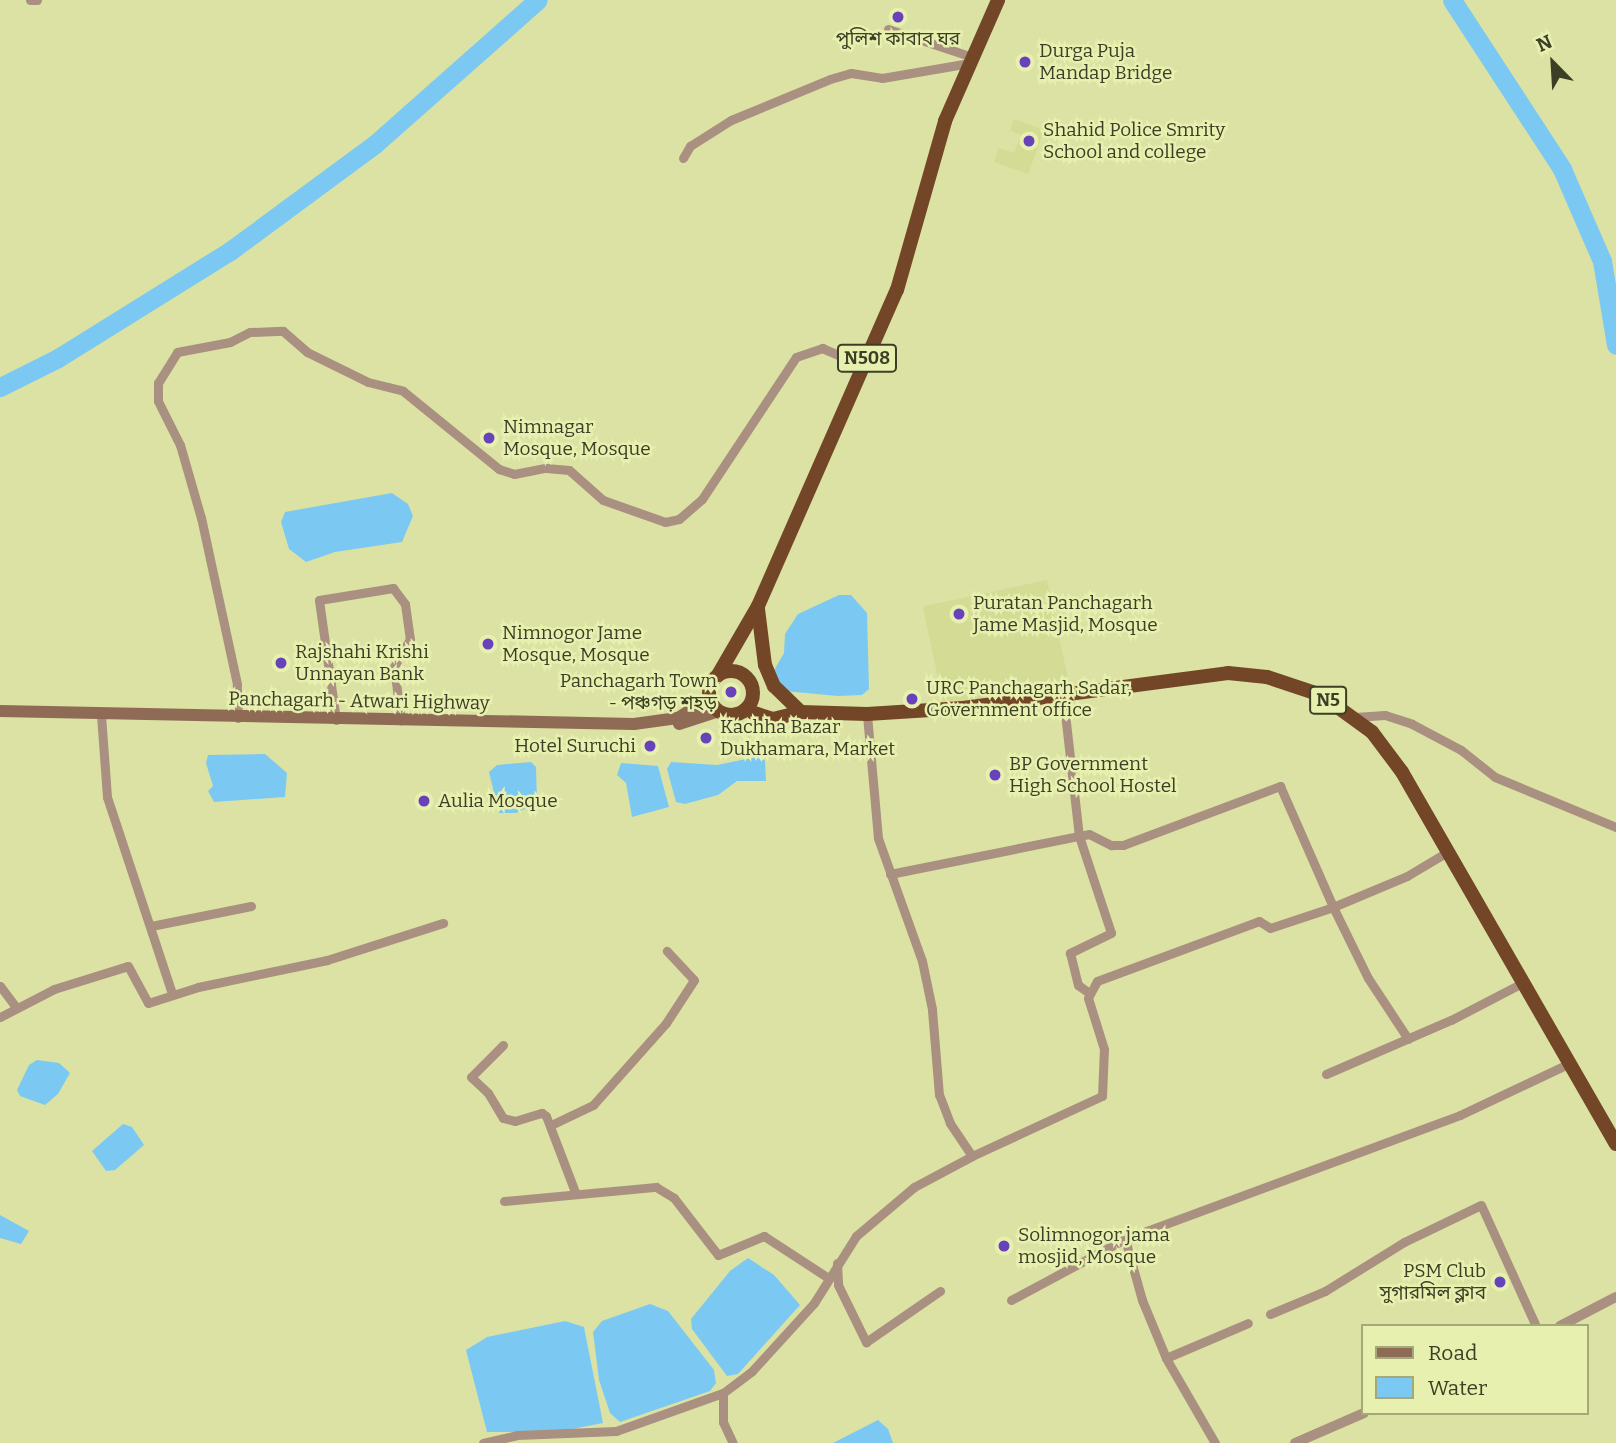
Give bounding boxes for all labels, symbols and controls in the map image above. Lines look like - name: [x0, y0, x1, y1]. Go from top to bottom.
- marker: পুলিশ কাবাব ঘর: [890, 9, 906, 25]
- place label: পুলিশ কাবাব ঘর: [836, 28, 960, 50]
- north arrow: [1518, 28, 1588, 98]
- text: N: [1533, 30, 1556, 57]
- place label: Durga Puja Mandap Bridge: [1039, 40, 1172, 84]
- marker: Durga Puja Mandap Bridge: [1017, 54, 1033, 70]
- place label: Shahid Police Smrity School and college: [1043, 119, 1225, 163]
- marker: Shahid Police Smrity School and college: [1021, 133, 1037, 149]
- road number: N508: [836, 344, 898, 372]
- place label: Nimnagar Mosque, Mosque: [503, 416, 651, 460]
- marker: Nimnagar Mosque, Mosque: [481, 430, 497, 446]
- place label: Puratan Panchagarh Jame Masjid, Mosque: [973, 592, 1158, 636]
- marker: Puratan Panchagarh Jame Masjid, Mosque: [951, 606, 967, 622]
- place label: Nimnogor Jame Mosque, Mosque: [502, 622, 650, 666]
- marker: Nimnogor Jame Mosque, Mosque: [480, 636, 496, 652]
- place label: Rajshahi Krishi Unnayan Bank: [295, 641, 429, 685]
- marker: Rajshahi Krishi Unnayan Bank: [273, 655, 289, 671]
- place label: Panchagarh Town - পঞ্চগড় শহড়: [560, 670, 717, 714]
- place label: URC Panchagarh Sadar, Government office: [926, 677, 1132, 721]
- marker: Panchagarh Town - পঞ্চগড় শহড়: [723, 684, 739, 700]
- road number: N5: [1309, 686, 1347, 714]
- street label: Panchagarh - Atwari Highway: [228, 687, 490, 715]
- marker: URC Panchagarh Sadar, Government office: [904, 691, 920, 707]
- place label: Kachha Bazar Dukhamara, Market: [720, 716, 895, 760]
- marker: Kachha Bazar Dukhamara, Market: [698, 730, 714, 746]
- place label: Hotel Suruchi: [514, 735, 636, 757]
- marker: Hotel Suruchi: [642, 738, 658, 754]
- place label: BP Government High School Hostel: [1009, 753, 1177, 797]
- marker: BP Government High School Hostel: [987, 767, 1003, 783]
- place label: Aulia Mosque: [438, 790, 558, 812]
- marker: Aulia Mosque: [416, 793, 432, 809]
- place label: Solimnogor jama mosjid, Mosque: [1018, 1224, 1170, 1268]
- marker: Solimnogor jama mosjid, Mosque: [996, 1238, 1012, 1254]
- place label: PSM Club সুগারমিল ক্লাব: [1380, 1260, 1486, 1304]
- marker: PSM Club সুগারমিল ক্লাব: [1492, 1274, 1508, 1290]
- legend: [1360, 1324, 1588, 1415]
- text: Road: [1428, 1340, 1477, 1366]
- text: Water: [1428, 1375, 1487, 1401]

